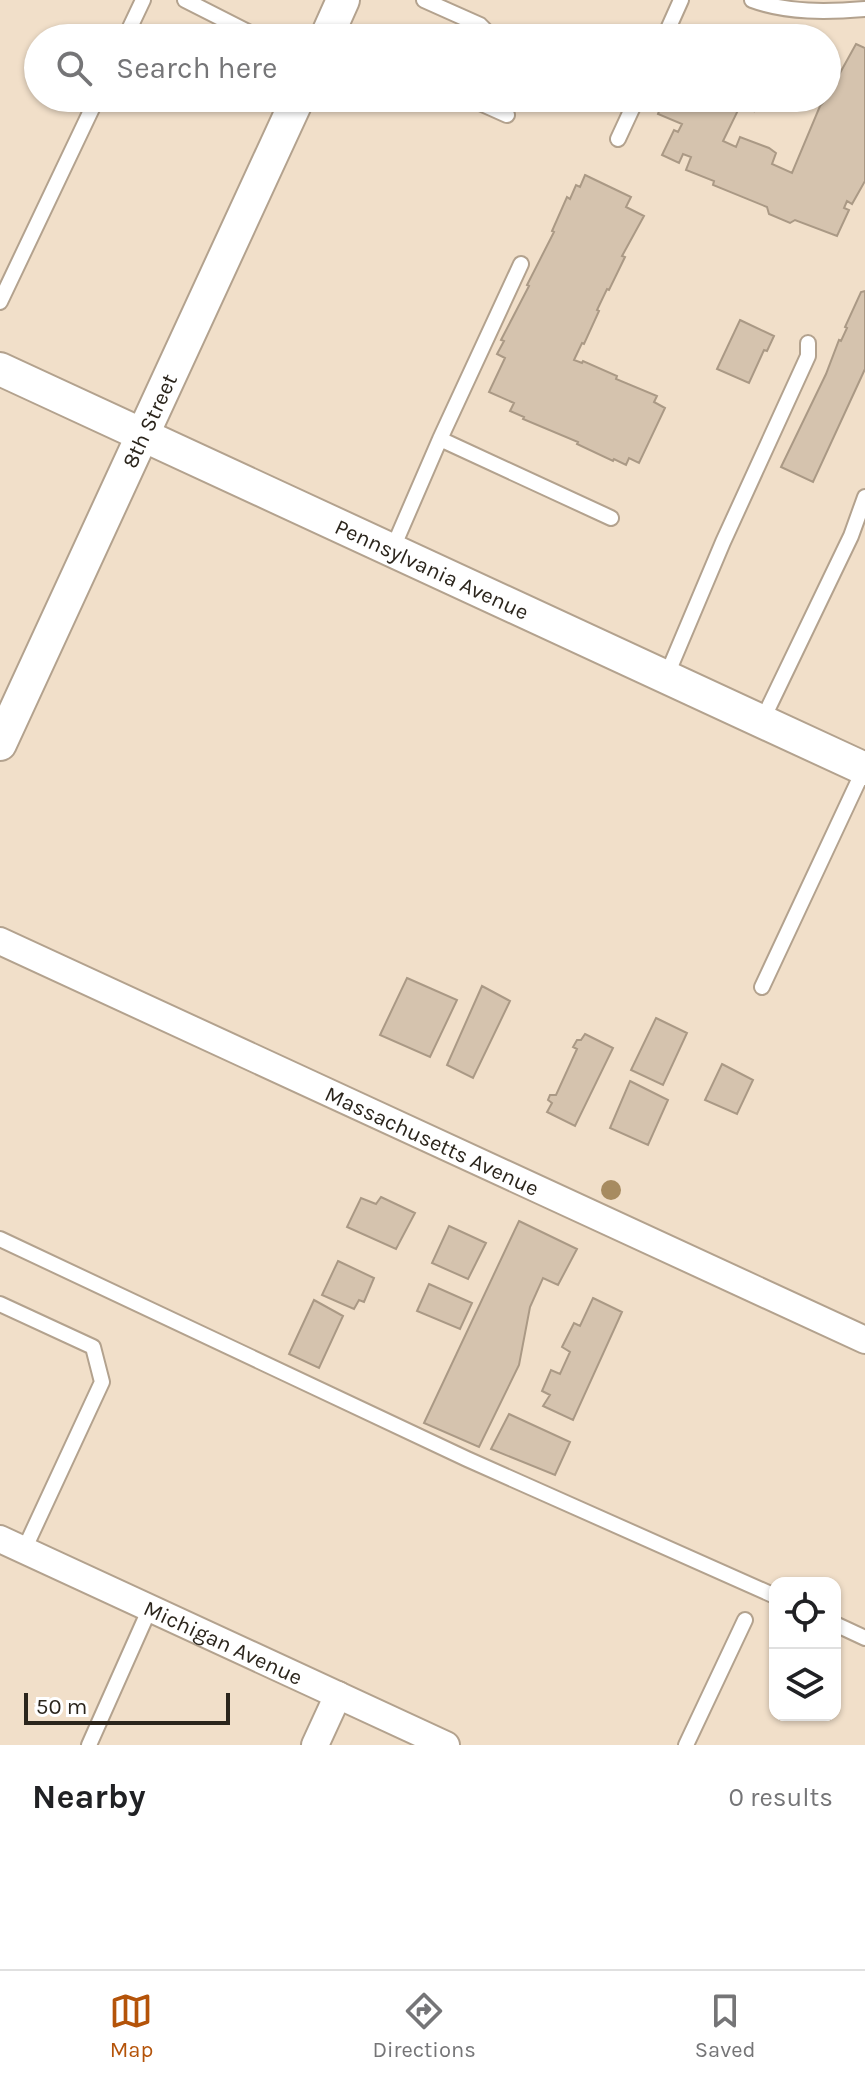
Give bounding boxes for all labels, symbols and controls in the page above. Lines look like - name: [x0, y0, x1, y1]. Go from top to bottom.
- search box: [24, 24, 841, 112]
- icon: search: [52, 46, 96, 90]
- text: Search here: [116, 50, 277, 86]
- street label: 8th Street: [117, 370, 183, 472]
- street label: Pennsylvania Avenue: [331, 514, 533, 626]
- street label: Massachusetts Avenue: [321, 1081, 543, 1202]
- map controls: [769, 1577, 841, 1721]
- button: locate: [769, 1577, 841, 1649]
- street label: Michigan Avenue: [139, 1595, 306, 1691]
- button: layers: [769, 1649, 841, 1721]
- scale bar: [24, 1689, 230, 1725]
- text: 50 m: [36, 1694, 87, 1720]
- text: Nearby: [32, 1777, 146, 1817]
- text: 0 results: [729, 1782, 833, 1813]
- tab: Map: [109, 1989, 153, 2063]
- tab: Directions: [372, 1989, 476, 2063]
- tab: Saved: [695, 1989, 756, 2063]

